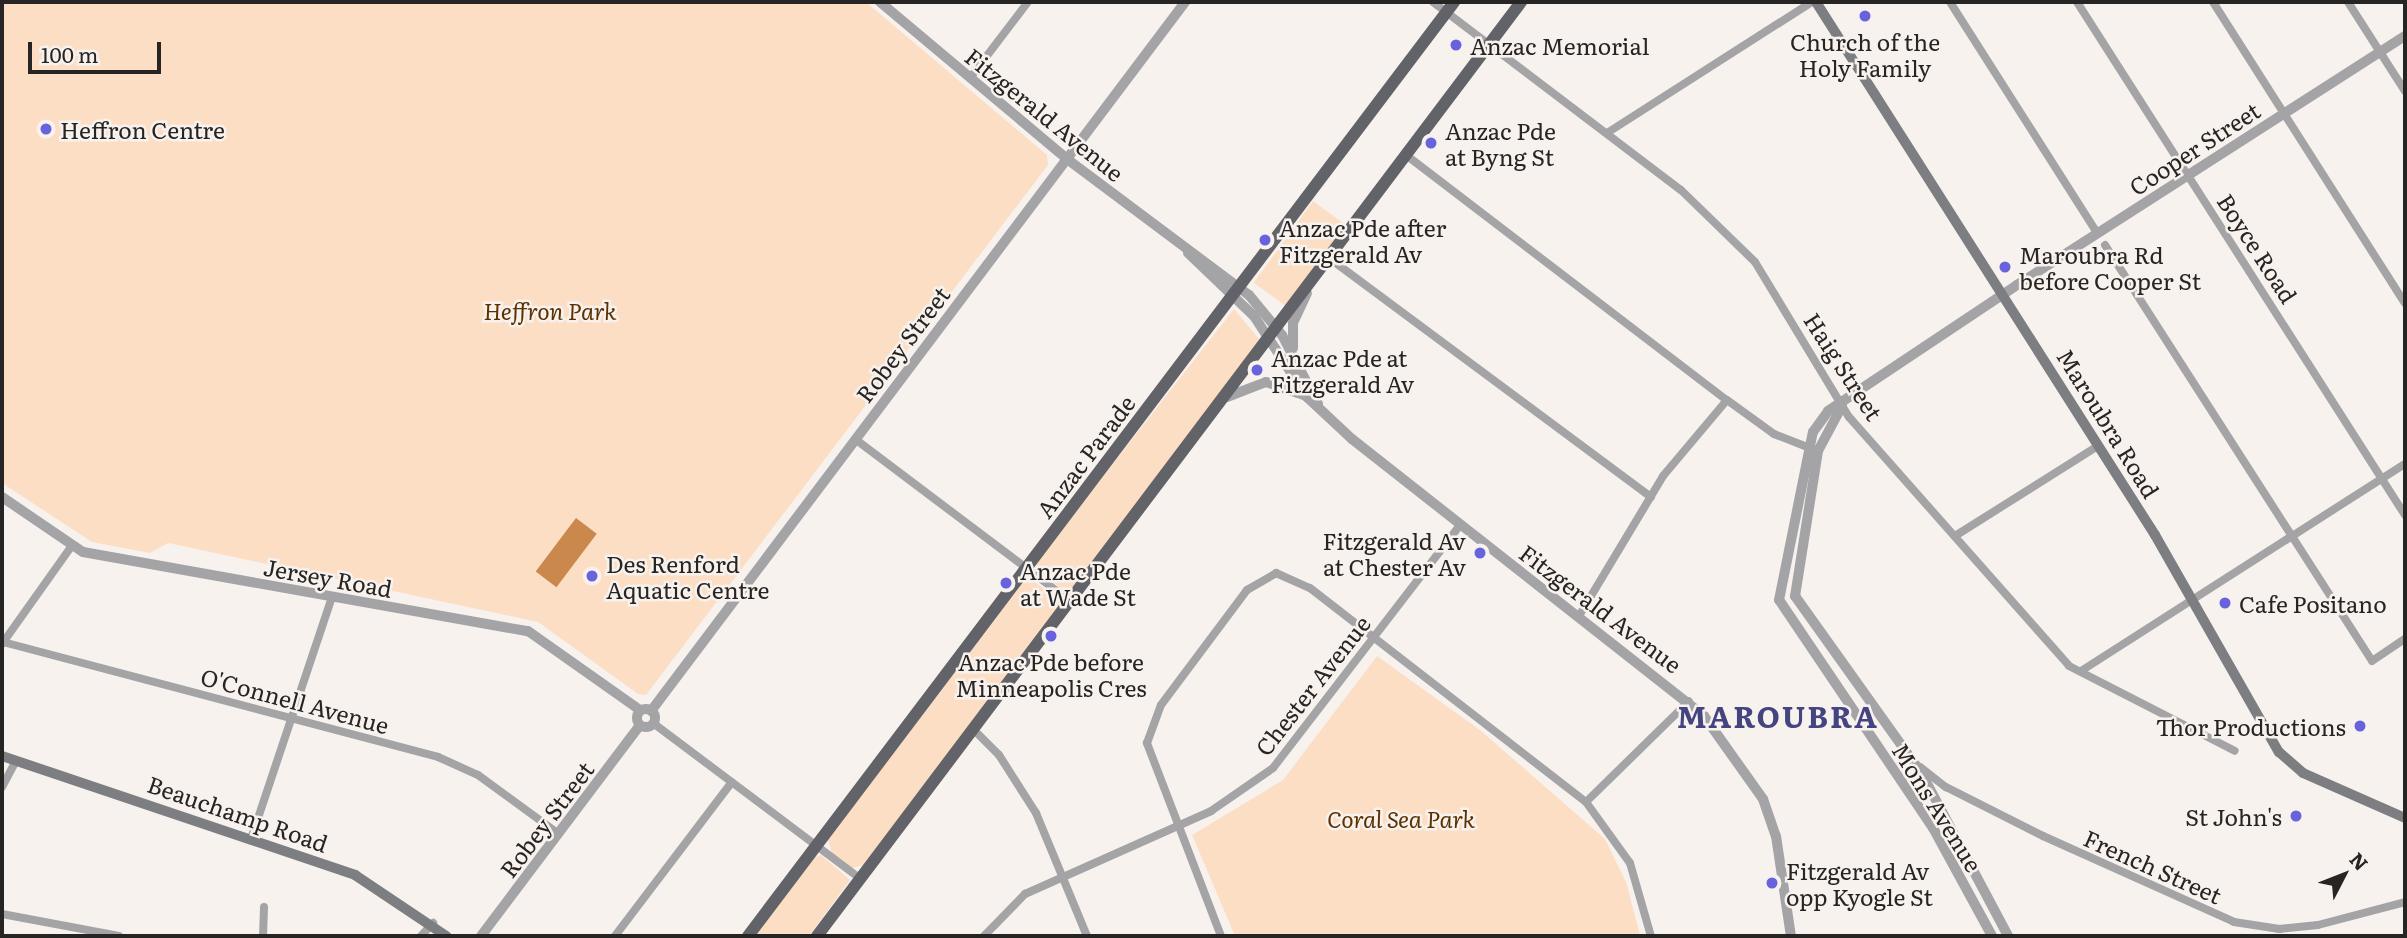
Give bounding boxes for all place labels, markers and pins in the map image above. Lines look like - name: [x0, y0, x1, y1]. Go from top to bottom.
- marker: Church of the Holy Family: [1857, 8, 1873, 24]
- place label: Church of the Holy Family: [1790, 27, 1940, 81]
- place label: Anzac Memorial: [1470, 31, 1650, 59]
- marker: Anzac Memorial: [1448, 37, 1464, 53]
- place label: Heffron Centre: [60, 115, 225, 143]
- place label: Anzac Pde at Byng St: [1445, 116, 1556, 170]
- marker: Heffron Centre: [38, 121, 54, 137]
- marker: Anzac Pde at Byng St: [1423, 135, 1439, 151]
- place label: Anzac Pde after Fitzgerald Av: [1279, 213, 1446, 267]
- marker: Anzac Pde after Fitzgerald Av: [1257, 232, 1273, 248]
- place label: Maroubra Rd before Cooper St: [2019, 240, 2201, 294]
- marker: Maroubra Rd before Cooper St: [1997, 259, 2013, 275]
- place label: Anzac Pde at Fitzgerald Av: [1271, 343, 1414, 397]
- marker: Anzac Pde at Fitzgerald Av: [1249, 362, 1265, 378]
- place label: Fitzgerald Av at Chester Av: [1323, 526, 1466, 580]
- marker: Fitzgerald Av at Chester Av: [1472, 545, 1488, 561]
- place label: Des Renford Aquatic Centre: [606, 549, 769, 603]
- place label: Anzac Pde at Wade St: [1020, 556, 1136, 610]
- marker: Des Renford Aquatic Centre: [584, 568, 600, 584]
- marker: Anzac Pde at Wade St: [998, 575, 1014, 591]
- place label: Cafe Positano: [2239, 589, 2387, 617]
- marker: Cafe Positano: [2217, 595, 2233, 611]
- marker: Anzac Pde before Minneapolis Cres: [1043, 628, 1059, 644]
- place label: Anzac Pde before Minneapolis Cres: [955, 647, 1147, 701]
- place label: Thor Productions: [2156, 712, 2346, 740]
- marker: Thor Productions: [2352, 718, 2368, 734]
- place label: St John's: [2185, 802, 2282, 830]
- marker: St John's: [2288, 808, 2304, 824]
- place label: Fitzgerald Av opp Kyogle St: [1786, 856, 1933, 910]
- marker: Fitzgerald Av opp Kyogle St: [1764, 875, 1780, 891]

